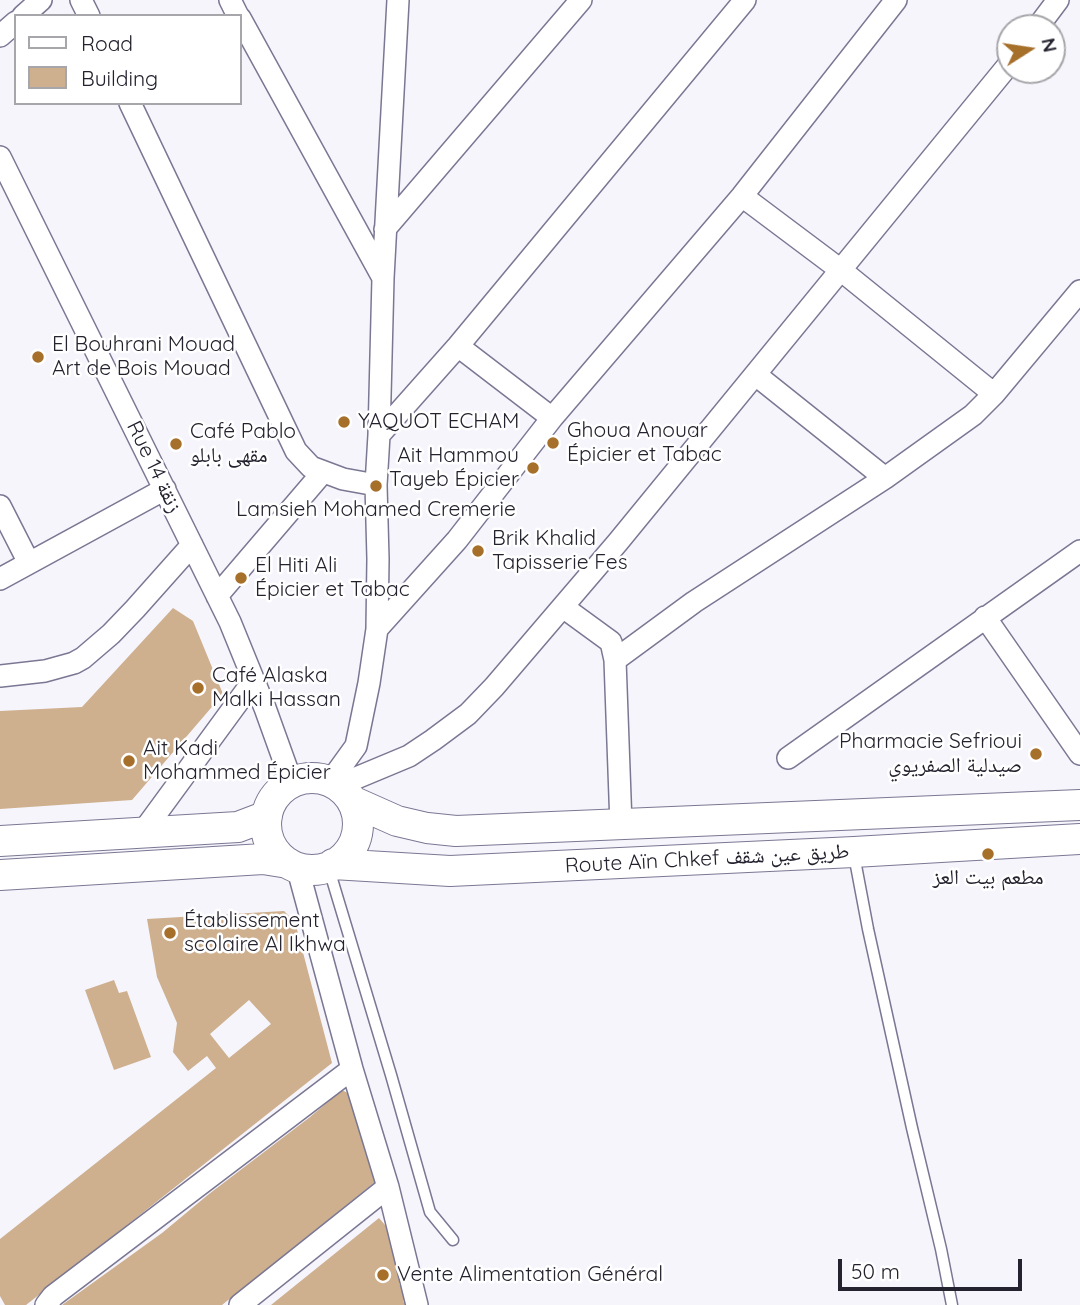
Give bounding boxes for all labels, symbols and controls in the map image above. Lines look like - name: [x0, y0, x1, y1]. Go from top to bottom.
- legend: [14, 14, 242, 105]
- north arrow: [996, 14, 1066, 84]
- text: Road: [81, 30, 133, 56]
- text: N: [1036, 36, 1063, 54]
- text: Building: [81, 65, 158, 91]
- place label: El Bouhrani Mouad Art de Bois Mouad: [52, 332, 235, 382]
- marker: El Bouhrani Mouad Art de Bois Mouad: [30, 349, 46, 365]
- place label: YAQUOT ECHAM: [358, 409, 519, 435]
- marker: YAQUOT ECHAM: [336, 414, 352, 430]
- street label: Rue 14 زنقة: [121, 417, 187, 517]
- place label: Ghoua Anouar Épicier et Tabac: [567, 418, 722, 468]
- place label: Café Pablo مقهى بابلو: [190, 419, 296, 469]
- marker: Ghoua Anouar Épicier et Tabac: [545, 435, 561, 451]
- marker: Café Pablo مقهى بابلو: [168, 436, 184, 452]
- place label: Ait Hammou Tayeb Épicier: [389, 443, 519, 493]
- marker: Ait Hammou Tayeb Épicier: [525, 460, 541, 476]
- marker: Lamsieh Mohamed Cremerie: [368, 478, 384, 494]
- place label: Lamsieh Mohamed Cremerie: [236, 497, 516, 523]
- place label: Brik Khalid Tapisserie Fes: [492, 526, 628, 576]
- marker: Brik Khalid Tapisserie Fes: [470, 543, 486, 559]
- place label: El Hiti Ali Épicier et Tabac: [255, 553, 410, 603]
- marker: El Hiti Ali Épicier et Tabac: [233, 570, 249, 586]
- place label: Café Alaska Malki Hassan: [212, 663, 341, 713]
- marker: Café Alaska Malki Hassan: [190, 680, 206, 696]
- place label: Pharmacie Sefrioui صيدلية الصفريوي: [839, 729, 1022, 779]
- place label: Ait Kadi Mohammed Épicier: [143, 736, 331, 786]
- marker: Pharmacie Sefrioui صيدلية الصفريوي: [1028, 746, 1044, 762]
- marker: Ait Kadi Mohammed Épicier: [121, 753, 137, 769]
- street label: Route Aïn Chkef طريق عين شقف: [564, 839, 850, 879]
- marker: مطعم بيت العز: [980, 846, 996, 862]
- place label: مطعم بيت العز: [932, 865, 1044, 891]
- place label: Établissement scolaire Al Ikhwa: [184, 908, 346, 958]
- marker: Établissement scolaire Al Ikhwa: [162, 925, 178, 941]
- scale bar: [842, 1246, 1026, 1290]
- text: 50 m: [851, 1258, 900, 1284]
- place label: Vente Alimentation Général: [397, 1262, 663, 1288]
- marker: Vente Alimentation Général: [375, 1267, 391, 1283]

